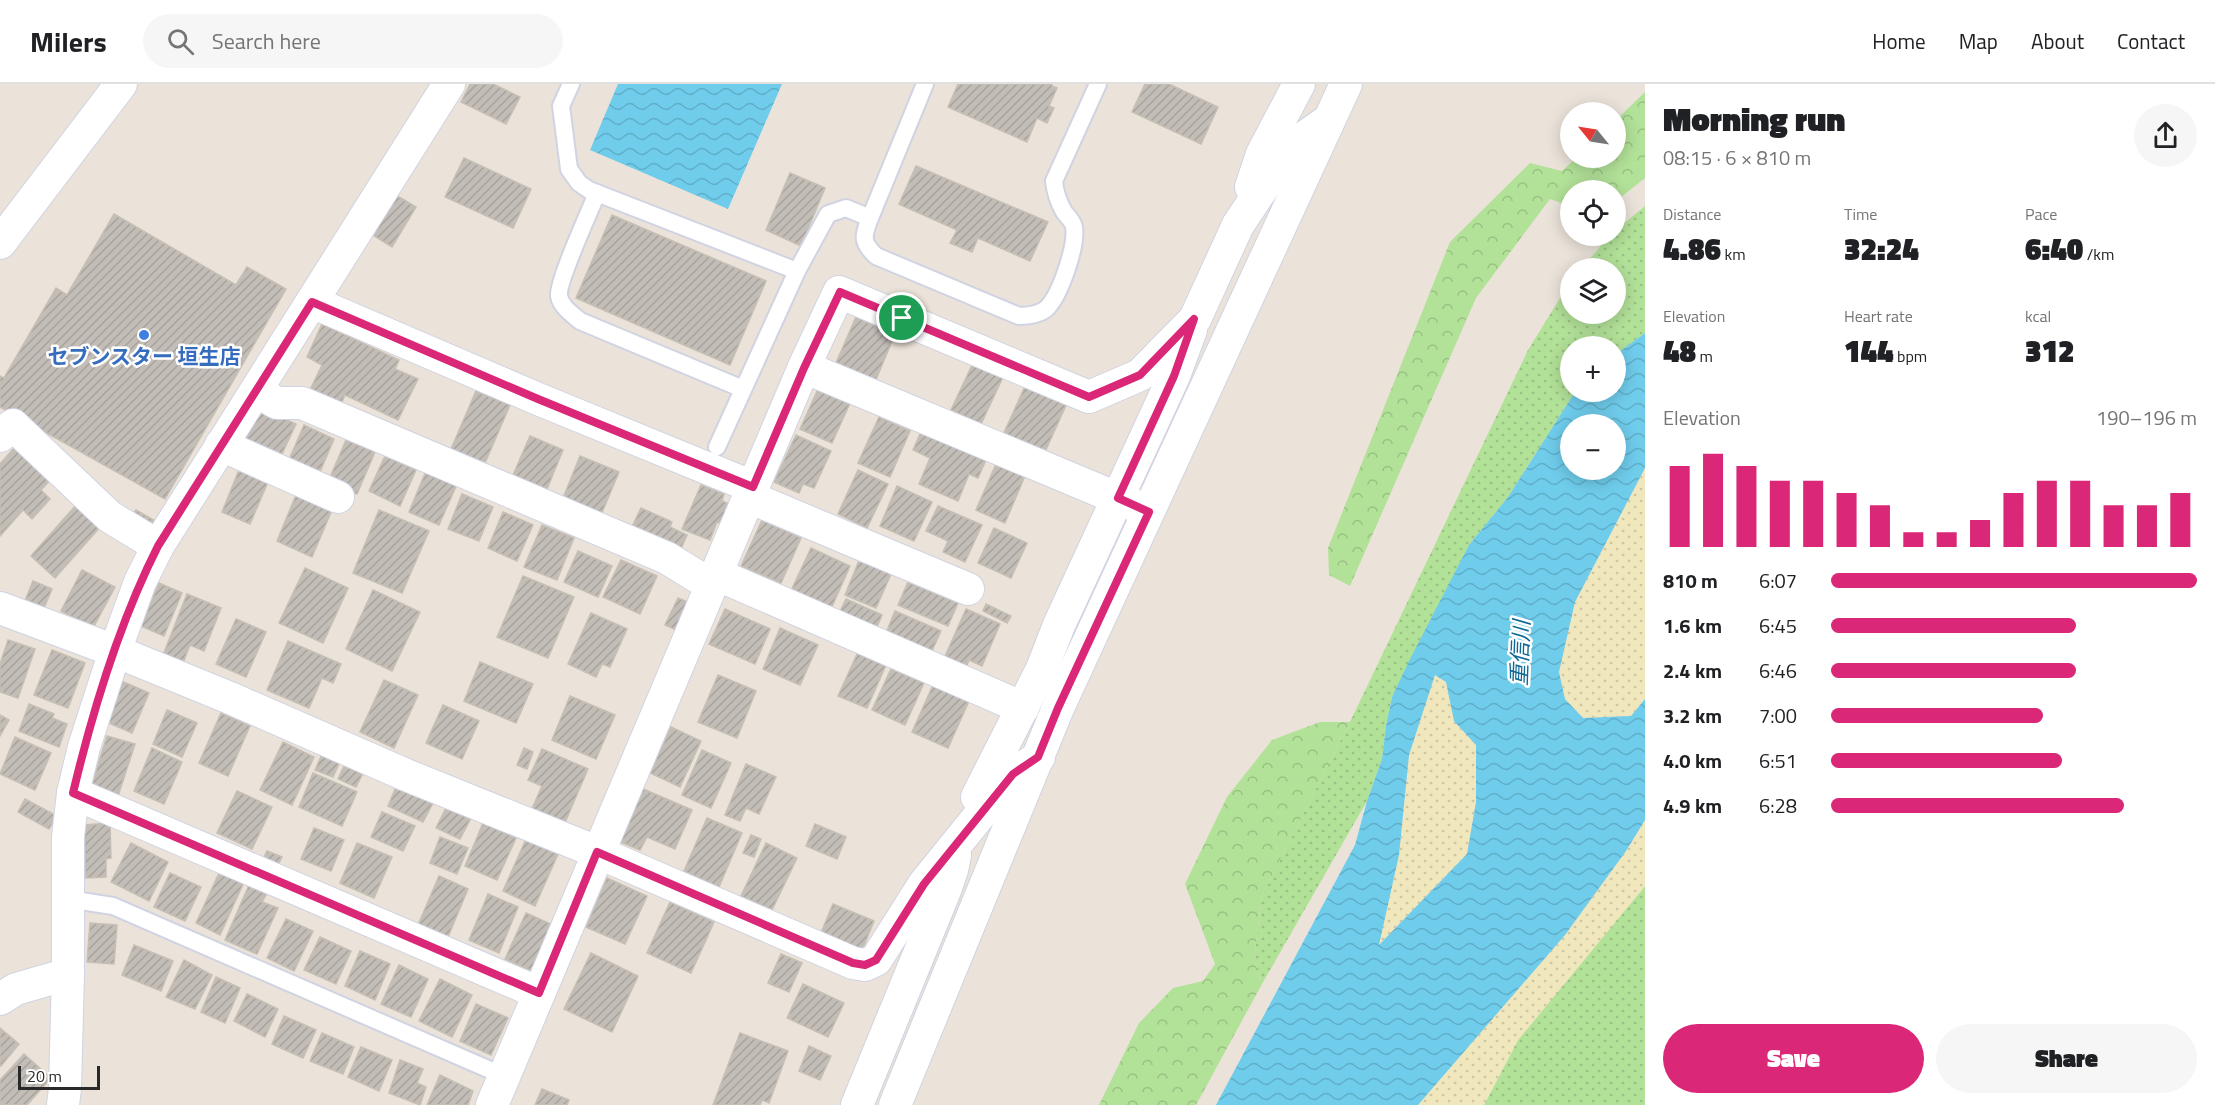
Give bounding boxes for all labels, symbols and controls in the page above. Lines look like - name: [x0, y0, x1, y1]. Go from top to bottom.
- search box: [143, 14, 563, 68]
- text: Milers: [30, 20, 107, 63]
- text: Search here: [212, 24, 321, 58]
- icon: search: [164, 25, 197, 58]
- text: Home: [1872, 25, 1926, 57]
- text: Map: [1959, 25, 1998, 57]
- text: About: [2031, 25, 2084, 57]
- text: Contact: [2117, 25, 2185, 57]
- text: Morning run: [1663, 94, 1845, 144]
- north arrow: [1560, 102, 1626, 168]
- map controls: [1560, 102, 1626, 480]
- button: share: [2134, 104, 2197, 167]
- text: 08:15 · 6 × 810 m: [1663, 142, 1811, 173]
- button: locate: [1560, 180, 1626, 246]
- text: Distance: [1663, 202, 1721, 226]
- text: Time: [1844, 202, 1877, 226]
- text: Pace: [2025, 202, 2057, 226]
- text: 4.86: [1663, 226, 1721, 272]
- text: 32:24: [1844, 226, 1919, 272]
- text: 6:40: [2025, 226, 2083, 272]
- text: km: [1721, 242, 1746, 266]
- text: /km: [2083, 242, 2114, 266]
- button: layers: [1560, 258, 1626, 324]
- pin: [876, 292, 927, 343]
- icon: arrive: [885, 301, 918, 334]
- text: Elevation: [1663, 304, 1725, 328]
- text: Heart rate: [1844, 304, 1913, 328]
- text: kcal: [2025, 304, 2051, 328]
- marker: セブンスター 垣生店: [137, 328, 151, 342]
- text: 48: [1663, 328, 1696, 374]
- text: 144: [1844, 328, 1894, 374]
- text: 312: [2025, 328, 2075, 374]
- button: +: [1560, 336, 1626, 402]
- place label: セブンスター 垣生店: [47, 340, 241, 372]
- text: m: [1696, 344, 1713, 368]
- text: bpm: [1894, 344, 1927, 368]
- text: Elevation: [1663, 402, 1741, 433]
- text: 190–196 m: [2096, 402, 2197, 433]
- button: −: [1560, 414, 1626, 480]
- text: 810 m: [1663, 565, 1718, 596]
- text: 6:07: [1759, 565, 1797, 596]
- text: 1.6 km: [1663, 610, 1722, 641]
- text: 6:45: [1759, 610, 1797, 641]
- water label: 重信川: [1502, 617, 1538, 687]
- text: 2.4 km: [1663, 655, 1722, 686]
- text: 6:46: [1759, 655, 1797, 686]
- text: 3.2 km: [1663, 700, 1722, 731]
- text: 7:00: [1759, 700, 1797, 731]
- text: 4.0 km: [1663, 745, 1722, 776]
- text: 6:51: [1759, 745, 1797, 776]
- text: 4.9 km: [1663, 790, 1722, 821]
- text: 6:28: [1759, 790, 1797, 821]
- button: Save: [1663, 1024, 1924, 1093]
- button: Share: [1936, 1024, 2197, 1093]
- scale bar: [18, 1063, 100, 1090]
- text: 20 m: [27, 1064, 62, 1088]

